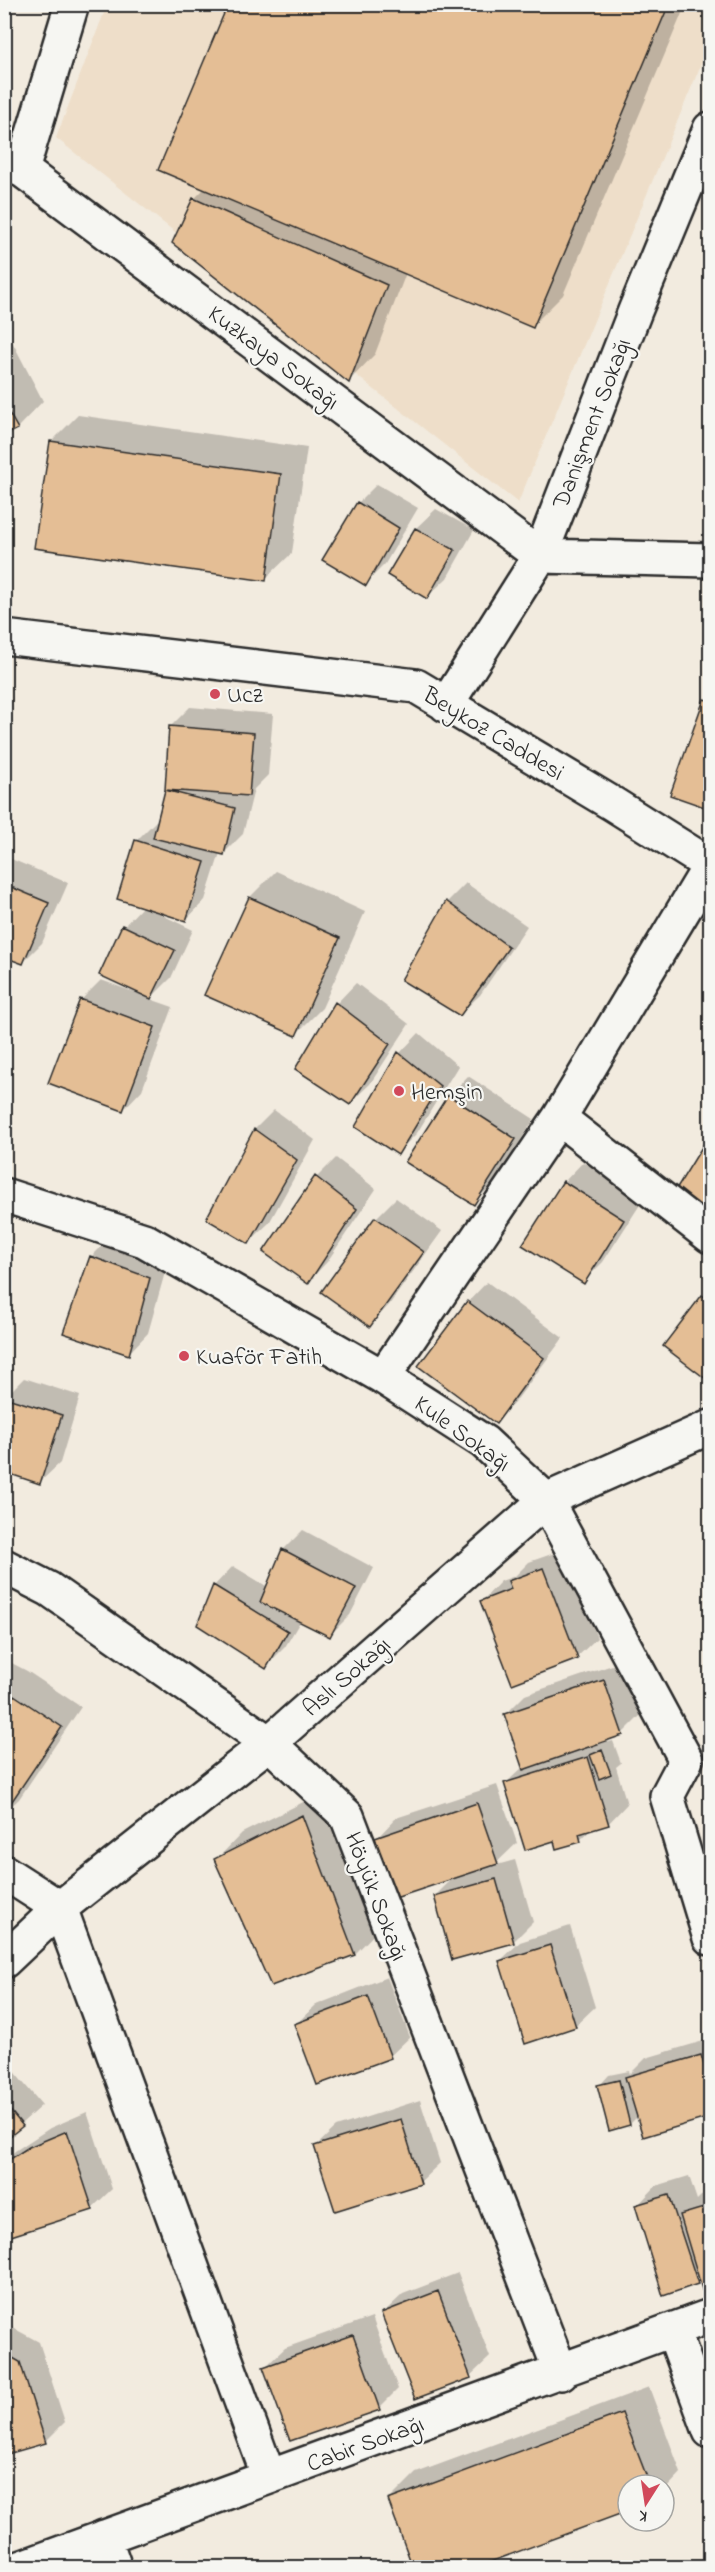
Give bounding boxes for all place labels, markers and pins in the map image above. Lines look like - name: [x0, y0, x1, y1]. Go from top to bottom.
- place label: Ucz: [227, 679, 264, 714]
- marker: Ucz: [208, 687, 222, 701]
- place label: Hemşin: [411, 1076, 483, 1111]
- marker: Hemşin: [392, 1084, 406, 1098]
- place label: Kuaför Fatih: [196, 1341, 322, 1376]
- marker: Kuaför Fatih: [177, 1349, 191, 1363]

